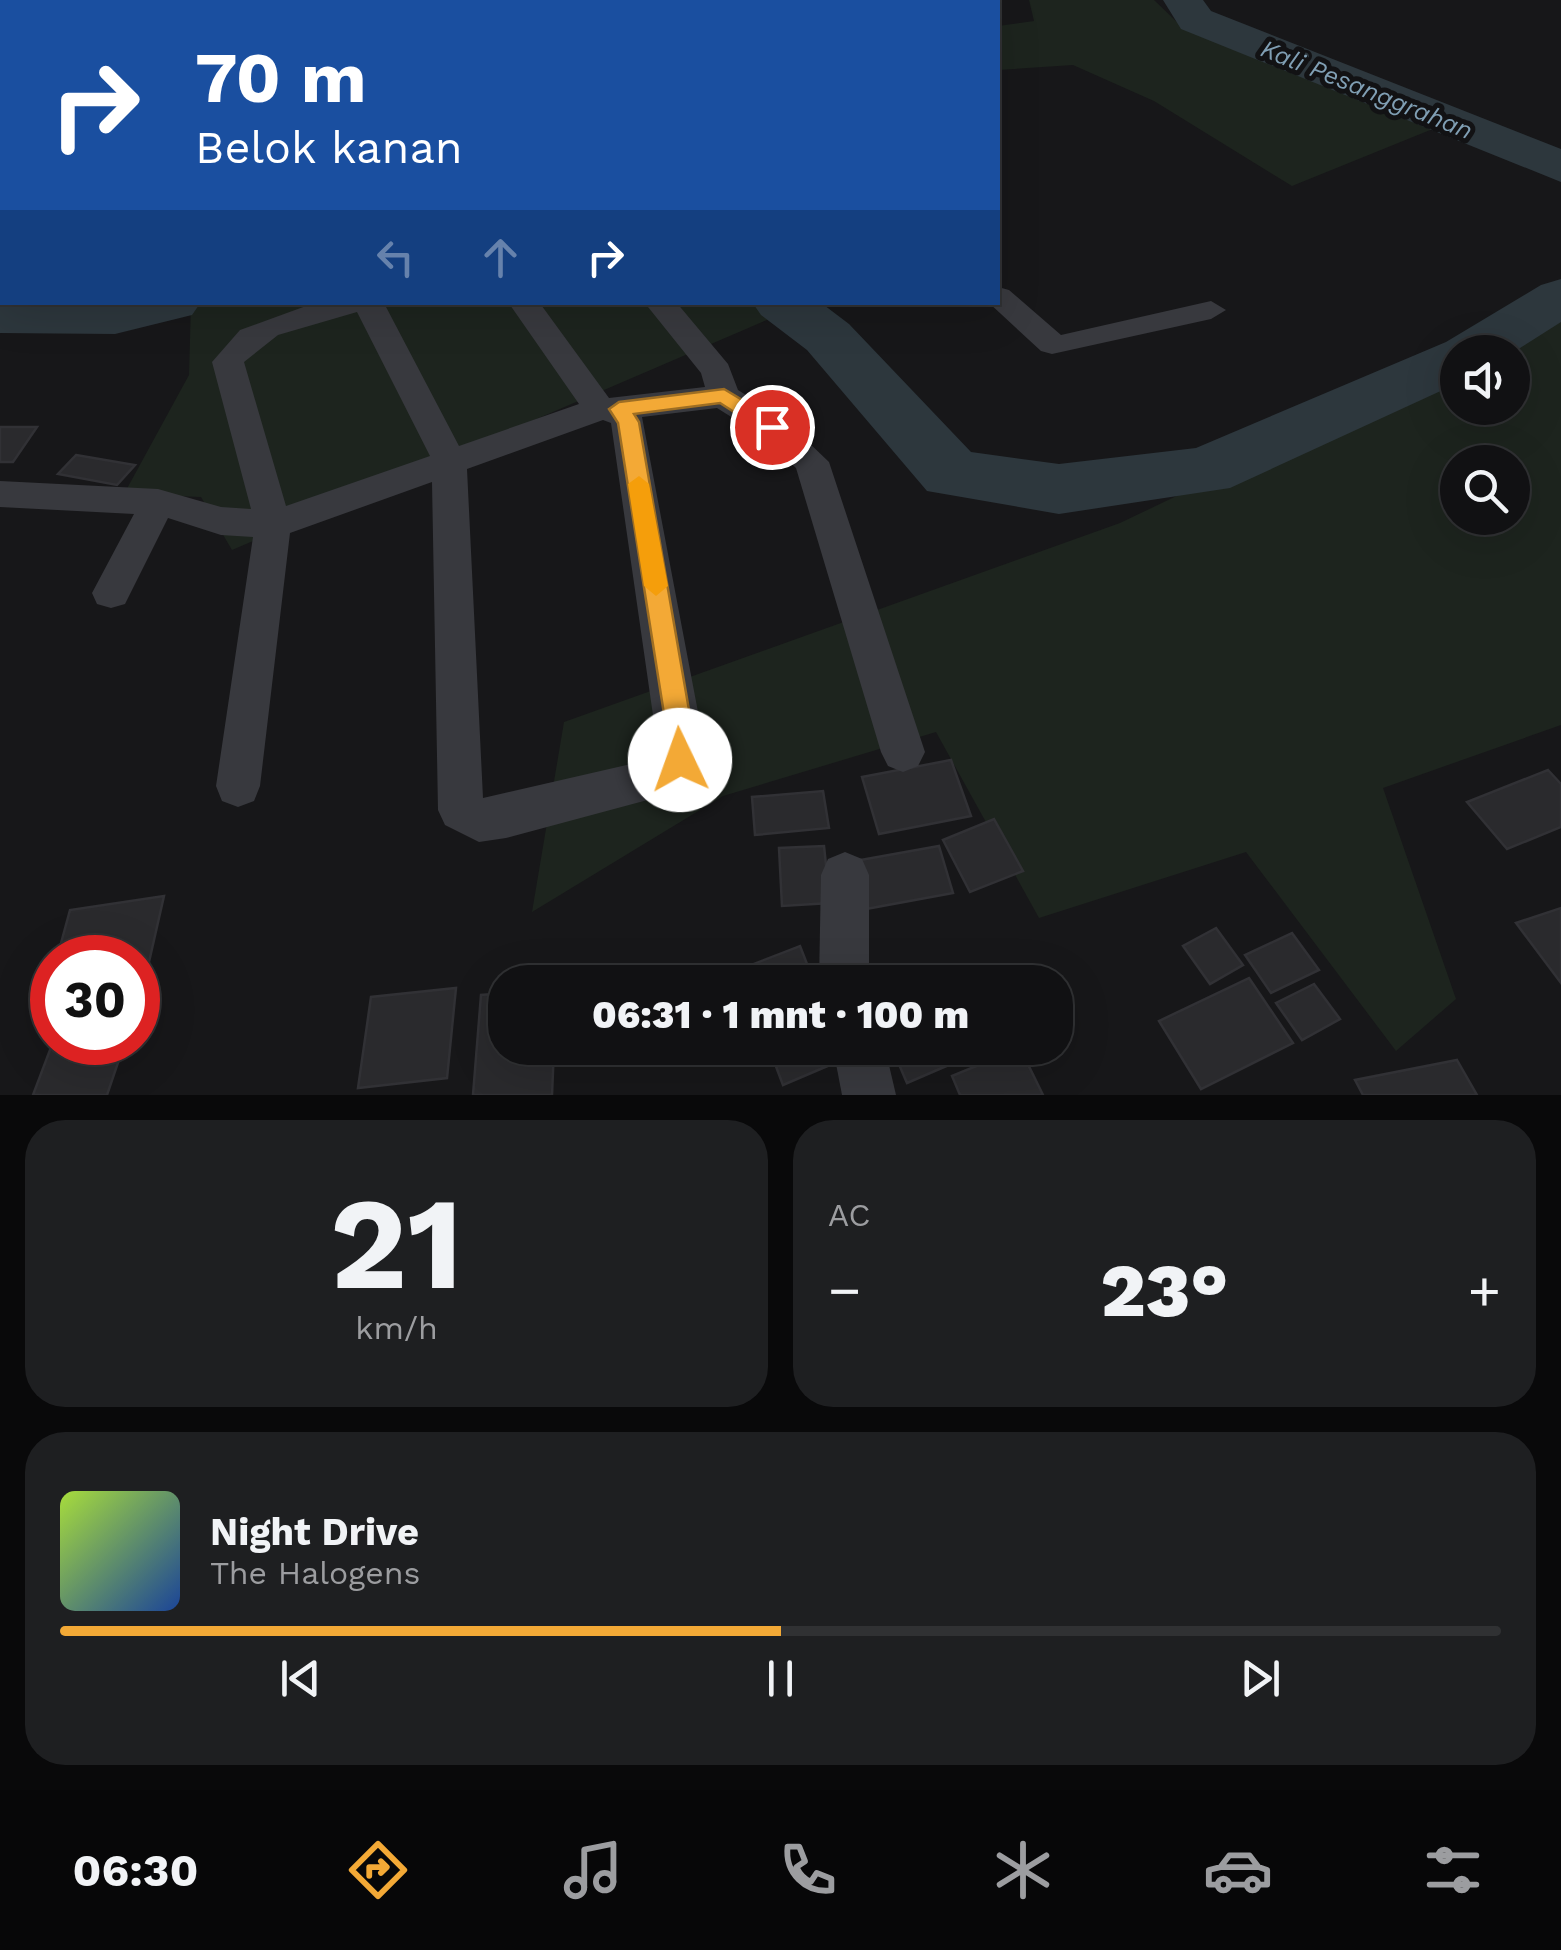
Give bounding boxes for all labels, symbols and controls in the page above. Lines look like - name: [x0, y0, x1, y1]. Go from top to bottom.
- water label: Kali Pesanggrahan: [1257, 34, 1477, 145]
- text: 70 m: [195, 37, 367, 119]
- icon: right: [30, 40, 160, 170]
- text: Belok kanan: [195, 121, 463, 174]
- icon: left: [368, 230, 423, 285]
- icon: ahead: [473, 230, 528, 285]
- icon: right: [578, 230, 633, 285]
- map controls: [1440, 335, 1530, 535]
- button: sound: [1440, 335, 1530, 425]
- pin: [730, 385, 815, 470]
- icon: arrive: [745, 400, 800, 455]
- button: search: [1440, 445, 1530, 535]
- position arrow: [628, 708, 732, 812]
- speed limit sign: 30: [30, 935, 160, 1065]
- text: 06:31 · 1 mnt · 100 m: [592, 993, 969, 1037]
- text: 21: [330, 1167, 463, 1320]
- text: AC: [828, 1196, 870, 1234]
- text: 23°: [1101, 1246, 1228, 1334]
- text: −: [828, 1258, 861, 1322]
- text: +: [1468, 1258, 1501, 1322]
- text: km/h: [355, 1309, 438, 1347]
- text: Night Drive: [210, 1510, 419, 1554]
- text: The Halogens: [210, 1554, 420, 1592]
- icon: previous: [273, 1651, 328, 1706]
- icon: pause: [753, 1651, 808, 1706]
- icon: next: [1233, 1651, 1288, 1706]
- icon: directions: [343, 1835, 413, 1905]
- icon: music: [558, 1835, 628, 1905]
- icon: phone: [773, 1835, 843, 1905]
- icon: climate: [988, 1835, 1058, 1905]
- icon: car: [1203, 1835, 1273, 1905]
- icon: filters: [1418, 1835, 1488, 1905]
- text: 06:30: [73, 1844, 198, 1897]

